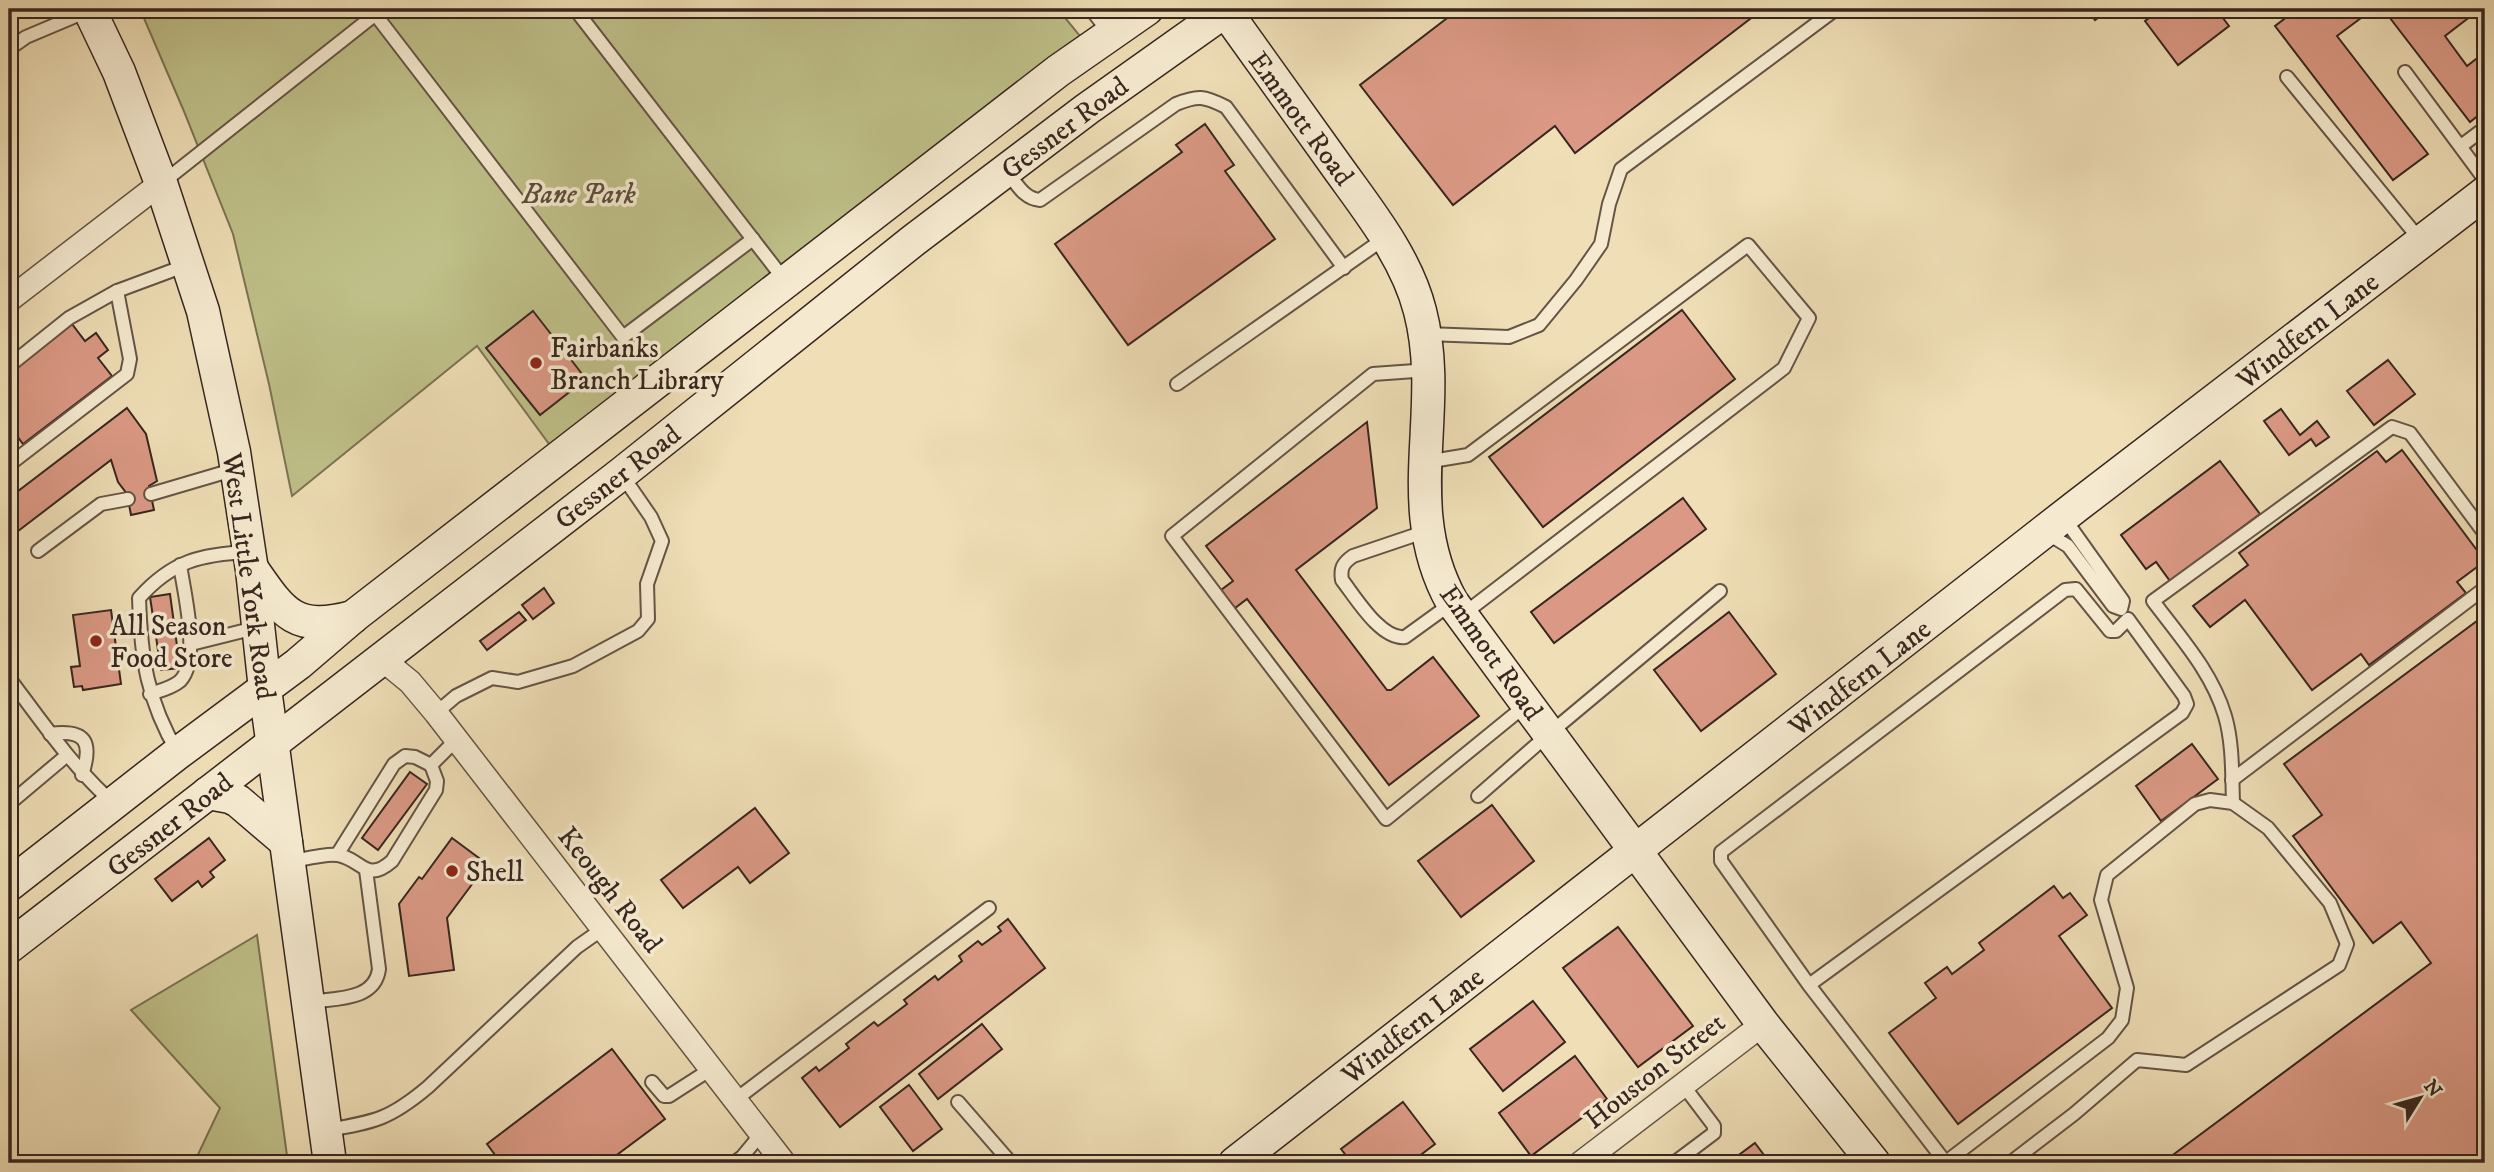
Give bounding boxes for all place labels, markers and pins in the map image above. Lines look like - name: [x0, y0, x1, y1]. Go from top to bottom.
- place label: Fairbanks Branch Library: [550, 331, 724, 398]
- marker: Fairbanks Branch Library: [528, 355, 544, 371]
- place label: All Season Food Store: [110, 609, 233, 676]
- marker: All Season Food Store: [88, 633, 104, 649]
- place label: Shell: [466, 855, 524, 890]
- marker: Shell: [444, 863, 460, 879]

